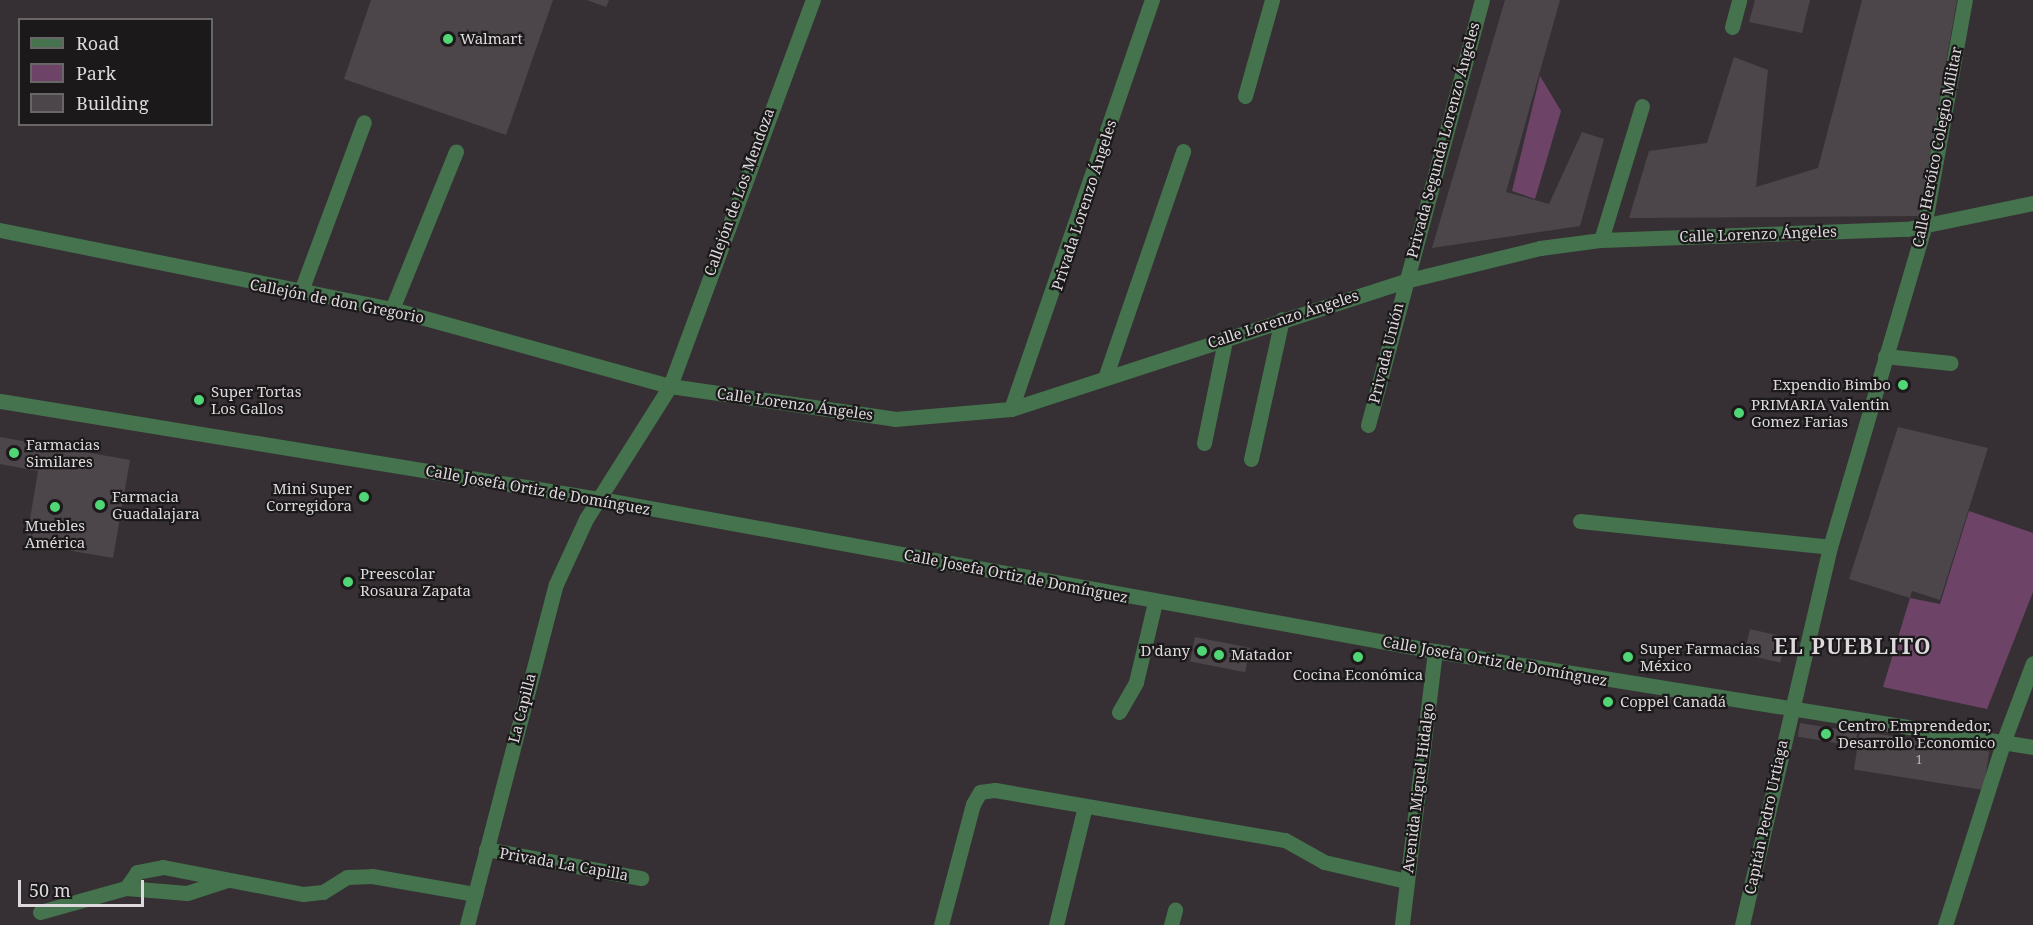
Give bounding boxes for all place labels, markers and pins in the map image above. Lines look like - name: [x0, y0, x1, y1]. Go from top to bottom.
- place label: Walmart: [460, 30, 523, 48]
- marker: Walmart: [441, 32, 455, 46]
- place label: Expendio Bimbo: [1773, 376, 1891, 394]
- marker: Expendio Bimbo: [1896, 378, 1910, 392]
- place label: Super Tortas Los Gallos: [211, 382, 302, 417]
- marker: Super Tortas Los Gallos: [192, 393, 206, 407]
- place label: PRIMARIA Valentin Gomez Farias: [1751, 395, 1890, 430]
- marker: PRIMARIA Valentin Gomez Farias: [1732, 406, 1746, 420]
- place label: Farmacias Similares: [26, 435, 100, 470]
- marker: Farmacias Similares: [7, 446, 21, 460]
- place label: Mini Super Corregidora: [266, 479, 352, 514]
- place label: Farmacia Guadalajara: [112, 487, 200, 522]
- marker: Mini Super Corregidora: [357, 490, 371, 504]
- marker: Farmacia Guadalajara: [93, 498, 107, 512]
- marker: Muebles América: [48, 500, 62, 514]
- place label: Muebles América: [25, 516, 85, 551]
- place label: Preescolar Rosaura Zapata: [360, 564, 471, 599]
- marker: Preescolar Rosaura Zapata: [341, 575, 355, 589]
- place label: Super Farmacias México: [1640, 639, 1760, 674]
- place label: D'dany: [1141, 642, 1190, 660]
- marker: D'dany: [1195, 644, 1209, 658]
- place label: Matador: [1231, 646, 1292, 664]
- marker: Matador: [1212, 648, 1226, 662]
- marker: Cocina Económica: [1351, 650, 1365, 664]
- marker: Super Farmacias México: [1621, 650, 1635, 664]
- place label: Cocina Económica: [1293, 666, 1423, 684]
- place label: Coppel Canadá: [1620, 693, 1726, 711]
- marker: Coppel Canadá: [1601, 695, 1615, 709]
- place label: Centro Emprendedor, Desarrollo Economico: [1838, 716, 1995, 751]
- marker: Centro Emprendedor, Desarrollo Economico: [1819, 727, 1833, 741]

